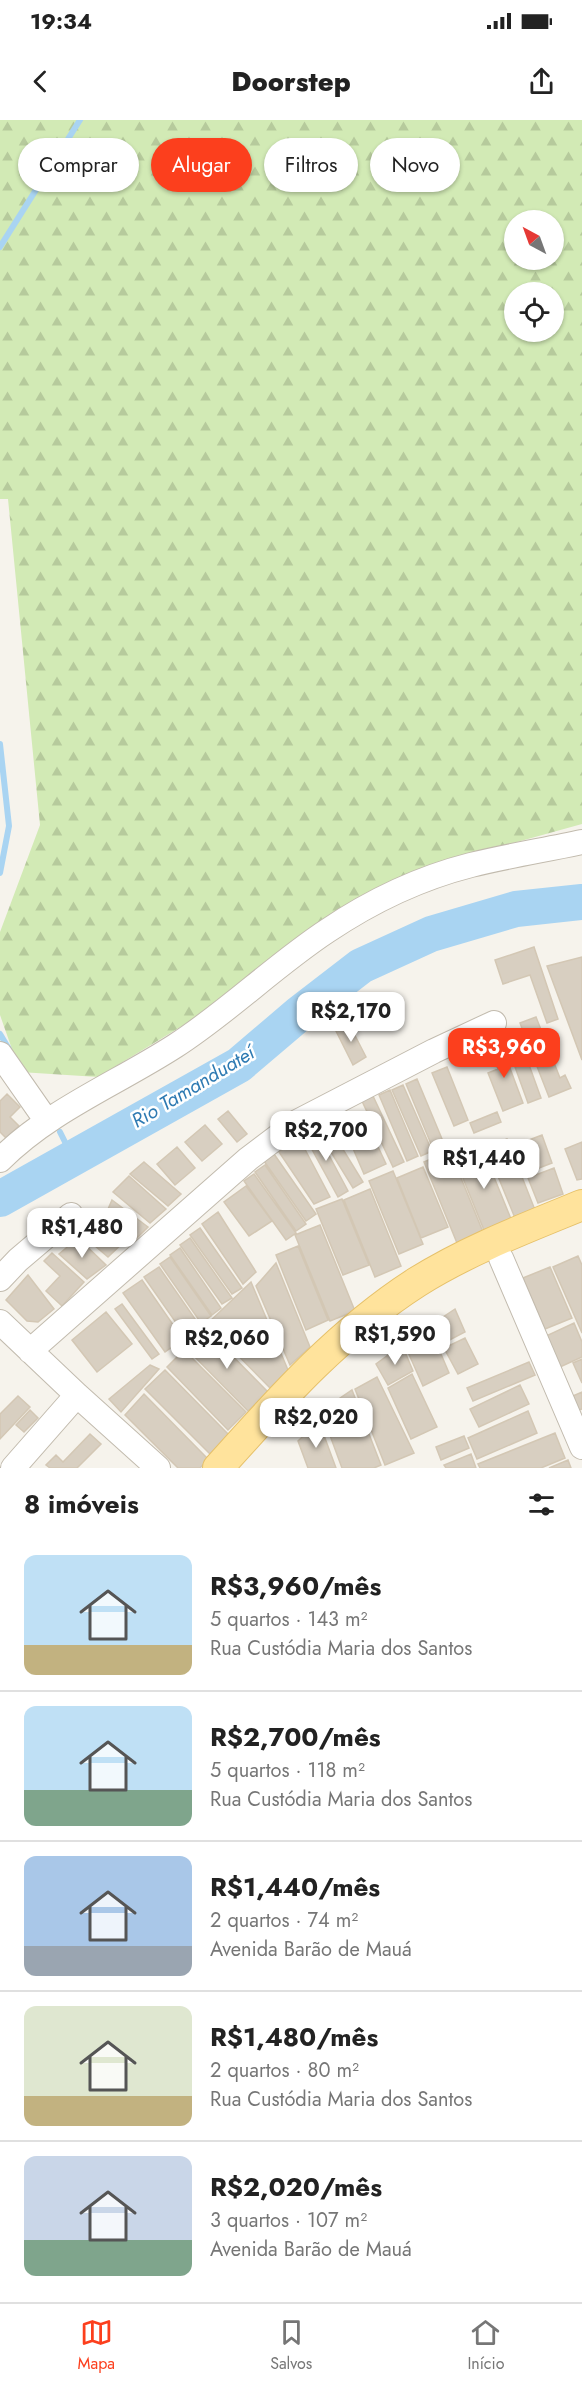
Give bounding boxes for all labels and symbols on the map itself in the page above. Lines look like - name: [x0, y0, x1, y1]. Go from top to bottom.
- north arrow: [504, 210, 564, 270]
- pin: R$2,170: [296, 992, 406, 1043]
- pin: R$3,960: [449, 1028, 559, 1079]
- water label: Rio Tamanduateí: [126, 1037, 263, 1135]
- pin: R$2,700: [271, 1111, 381, 1162]
- pin: R$1,440: [429, 1139, 539, 1190]
- pin: R$1,480: [27, 1208, 137, 1259]
- pin: R$1,590: [340, 1315, 450, 1366]
- pin: R$2,060: [172, 1319, 282, 1370]
- pin: R$2,020: [261, 1398, 371, 1449]

